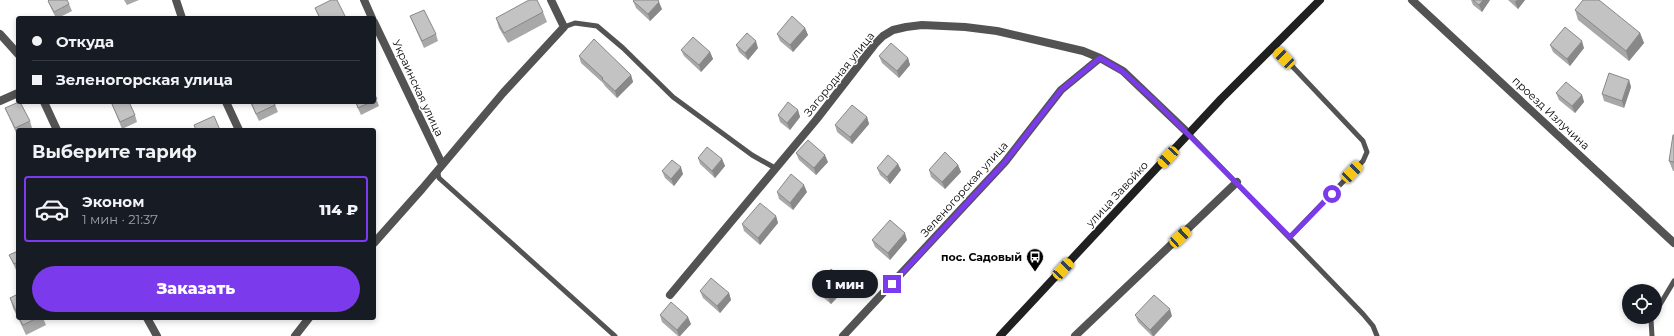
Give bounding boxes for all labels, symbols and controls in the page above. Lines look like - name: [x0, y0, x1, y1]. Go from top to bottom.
- street label: Загородная улица: [801, 29, 877, 119]
- text: Откуда: [56, 32, 114, 51]
- street label: Украинская улица: [389, 37, 447, 139]
- car: [1271, 45, 1297, 71]
- text: Зеленогорская улица: [56, 70, 233, 89]
- street label: проезд Излучина: [1509, 74, 1593, 152]
- street label: Зеленогорская улица: [917, 138, 1011, 240]
- text: Выберите тариф: [32, 141, 197, 163]
- car: [1155, 144, 1181, 170]
- street label: улица Завойко: [1082, 158, 1151, 231]
- car: [1339, 159, 1365, 185]
- route start: [1323, 185, 1341, 203]
- icon: car: [34, 191, 70, 227]
- text: Эконом: [82, 192, 144, 211]
- text: 114 ₽: [319, 200, 358, 219]
- text: 1 мин · 21:37: [82, 211, 158, 227]
- car: [1167, 224, 1193, 250]
- bus stop icon: пос. Садовый: [1025, 247, 1045, 272]
- place label: пос. Садовый: [941, 250, 1022, 264]
- car: [1050, 256, 1076, 282]
- button: Заказать: [32, 266, 360, 312]
- callout: 1 мин: [812, 270, 878, 298]
- route end: [883, 275, 901, 293]
- text: 1 мин: [826, 276, 864, 292]
- map controls: [1622, 284, 1662, 324]
- button: locate: [1622, 284, 1662, 324]

